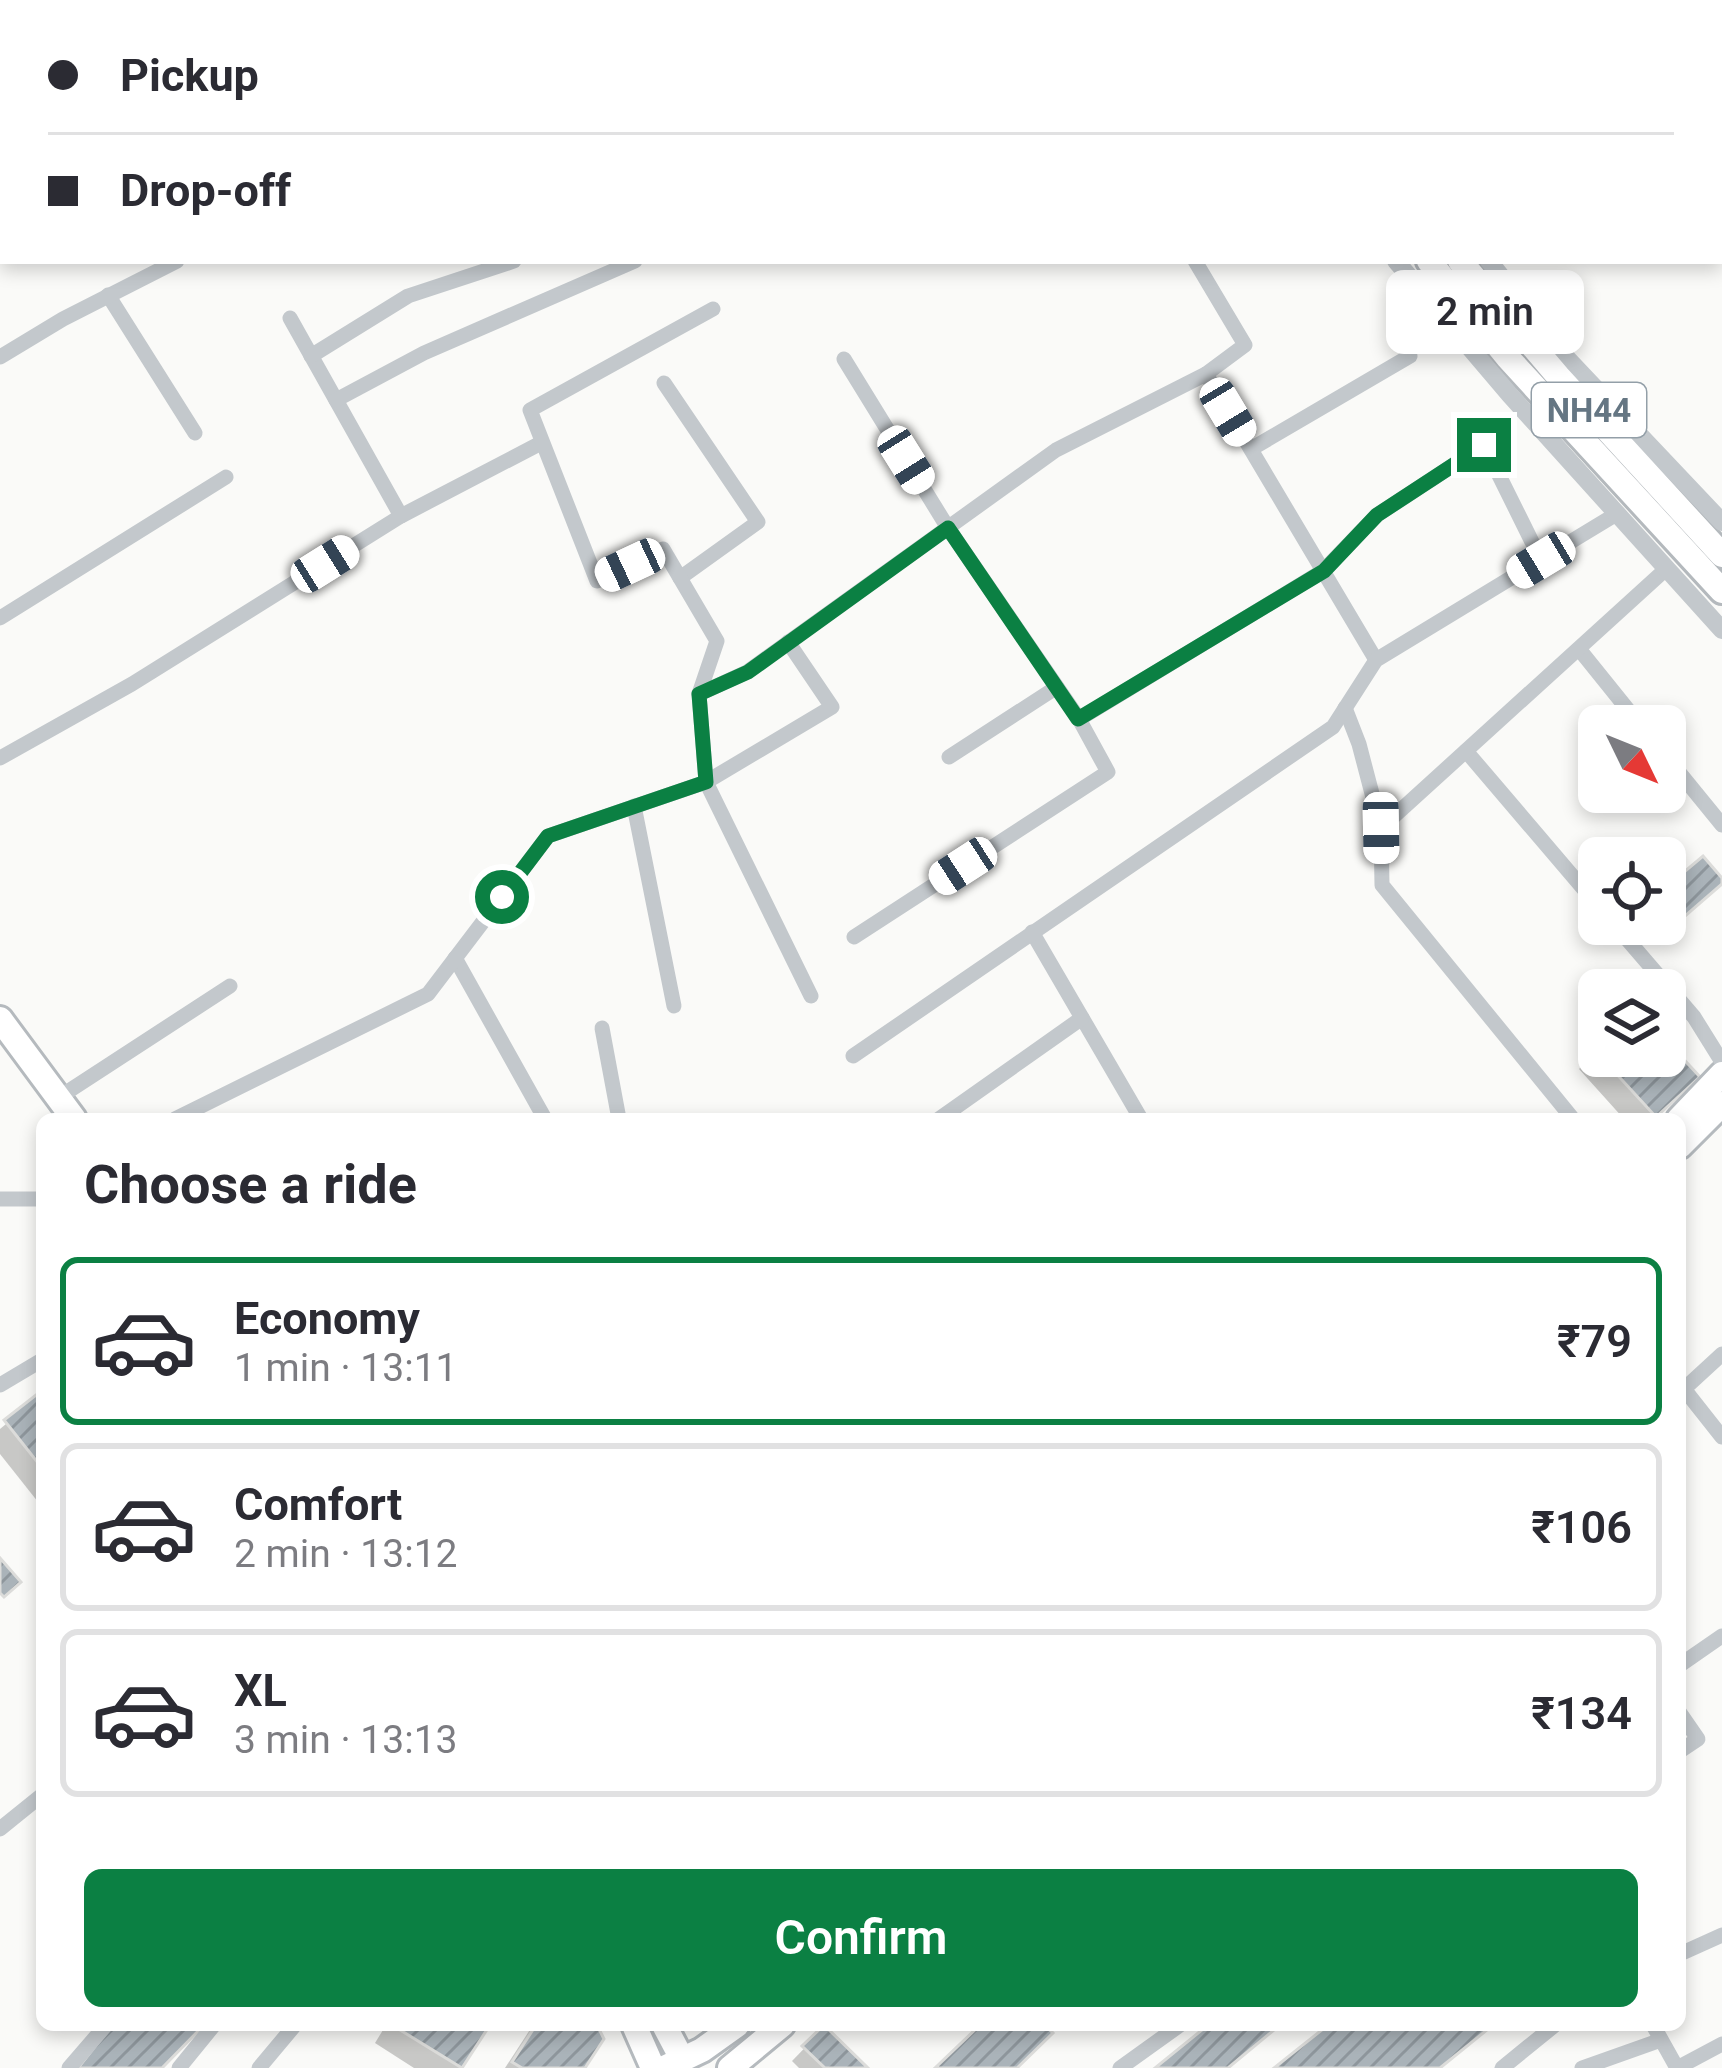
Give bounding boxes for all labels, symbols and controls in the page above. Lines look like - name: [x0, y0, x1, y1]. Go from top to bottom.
- text: Pickup: [120, 49, 259, 102]
- text: Drop-off: [120, 164, 291, 217]
- callout: 2 min: [1385, 271, 1583, 355]
- text: 2 min: [1436, 289, 1534, 335]
- car: [1194, 372, 1262, 452]
- road number: NH44: [1532, 383, 1646, 437]
- route end: [1457, 418, 1511, 472]
- car: [872, 420, 940, 500]
- car: [1501, 526, 1581, 594]
- car: [285, 530, 365, 598]
- car: [590, 533, 670, 597]
- north arrow: [1578, 705, 1686, 813]
- map controls: [1578, 705, 1686, 1077]
- car: [1362, 792, 1400, 864]
- car: [923, 831, 1003, 901]
- button: locate: [1578, 837, 1686, 945]
- route start: [475, 870, 529, 924]
- button: layers: [1578, 969, 1686, 1077]
- text: Choose a ride: [84, 1153, 417, 1216]
- icon: car: [90, 1287, 198, 1395]
- text: Economy: [234, 1292, 420, 1345]
- text: ₹79: [1557, 1315, 1632, 1368]
- text: 1 min · 13:11: [234, 1345, 457, 1391]
- icon: car: [90, 1473, 198, 1581]
- text: Comfort: [234, 1478, 402, 1531]
- text: ₹106: [1531, 1501, 1632, 1554]
- text: 2 min · 13:12: [234, 1531, 457, 1577]
- icon: car: [90, 1659, 198, 1767]
- text: XL: [234, 1664, 287, 1717]
- text: ₹134: [1531, 1687, 1632, 1740]
- text: 3 min · 13:13: [234, 1717, 457, 1763]
- button: Confirm: [84, 1869, 1638, 2007]

